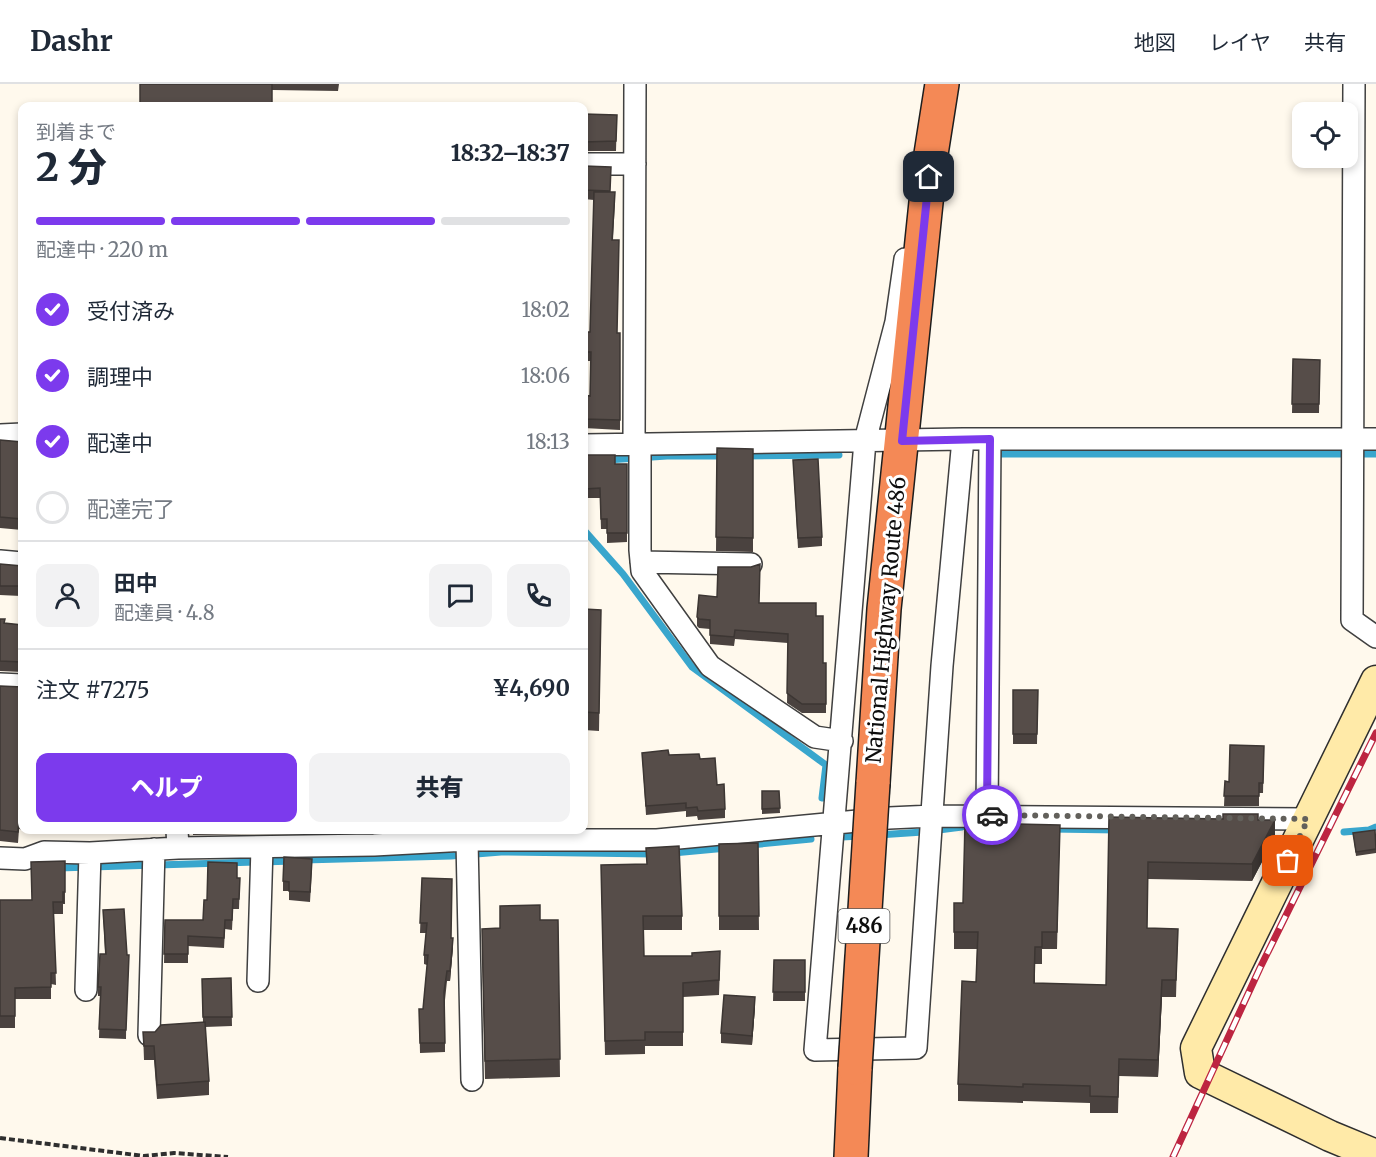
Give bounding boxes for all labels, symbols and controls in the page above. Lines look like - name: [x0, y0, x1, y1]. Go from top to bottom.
- text: Dashr: [30, 23, 113, 59]
- text: 地図: [1134, 29, 1176, 56]
- text: レイヤ: [1209, 29, 1271, 56]
- text: 共有: [1304, 29, 1346, 56]
- map controls: [1292, 102, 1358, 168]
- button: locate: [1292, 102, 1358, 168]
- text: 到着まで: [36, 119, 116, 144]
- text: 18:32–18:37: [451, 139, 570, 167]
- text: 2 分: [36, 143, 107, 192]
- pin: [903, 151, 954, 202]
- icon: home: [912, 160, 945, 193]
- text: 配達中 · 220 m: [36, 237, 168, 262]
- icon: check: [36, 293, 69, 326]
- text: 受付済み: [87, 297, 175, 325]
- text: 18:02: [521, 297, 570, 322]
- icon: check: [36, 359, 69, 392]
- text: 調理中: [87, 363, 153, 391]
- text: 18:06: [521, 363, 570, 388]
- icon: check: [36, 425, 69, 458]
- text: 配達中: [87, 429, 153, 457]
- text: 18:13: [526, 429, 570, 454]
- street label: National Highway Route 486: [860, 476, 911, 764]
- text: 配達完了: [87, 495, 175, 523]
- button: person: [36, 564, 99, 627]
- button: chat: [429, 564, 492, 627]
- button: phone: [507, 564, 570, 627]
- text: 田中: [114, 569, 158, 597]
- text: 配達員 · 4.8: [114, 600, 215, 625]
- text: ¥4,690: [493, 674, 570, 702]
- text: 注文 #7275: [36, 676, 150, 704]
- button: ヘルプ: [36, 753, 297, 822]
- button: 共有: [309, 753, 570, 822]
- courier: [962, 785, 1022, 845]
- icon: car: [976, 799, 1009, 832]
- pin: [1262, 835, 1313, 886]
- icon: bag: [1271, 844, 1304, 877]
- road number: 486: [838, 909, 890, 943]

